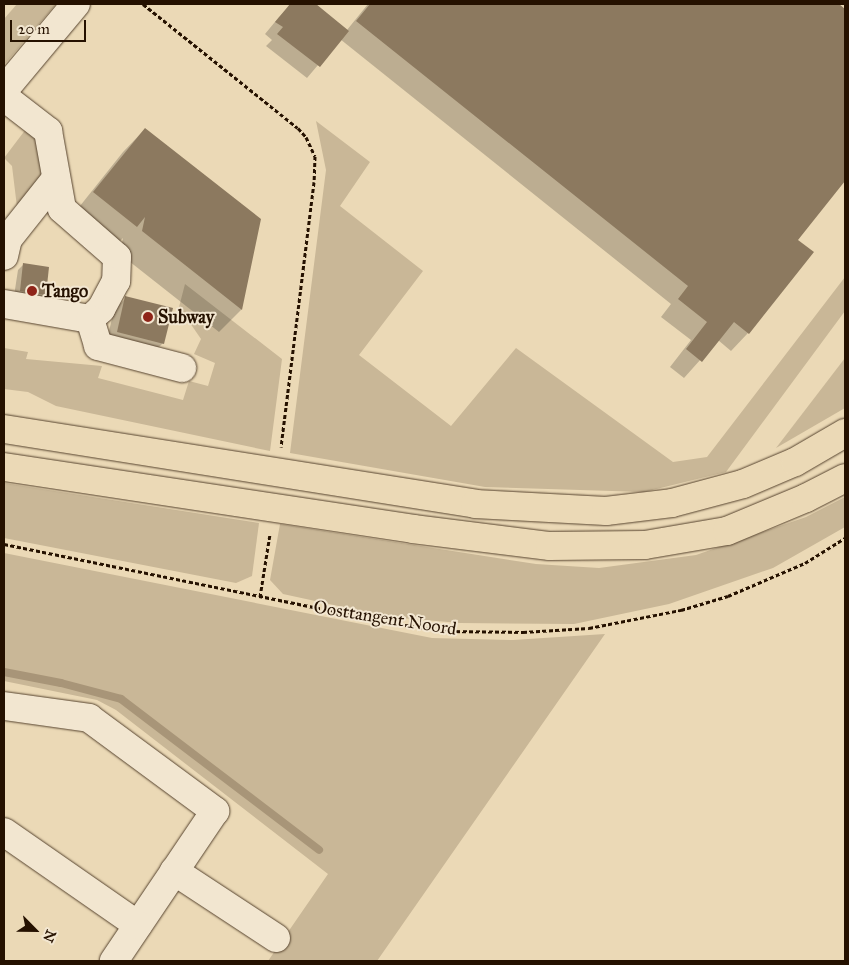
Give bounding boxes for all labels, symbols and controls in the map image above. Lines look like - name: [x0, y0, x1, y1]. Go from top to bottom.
- scale bar: [12, 10, 89, 42]
- text: 20 m: [18, 20, 50, 38]
- place label: Tango: [42, 280, 88, 302]
- marker: Tango: [26, 285, 38, 297]
- place label: Subway: [158, 306, 214, 328]
- marker: Subway: [142, 311, 154, 323]
- street label: Oosttangent Noord: [312, 596, 458, 640]
- north arrow: [10, 905, 60, 955]
- text: N: [39, 927, 59, 945]

